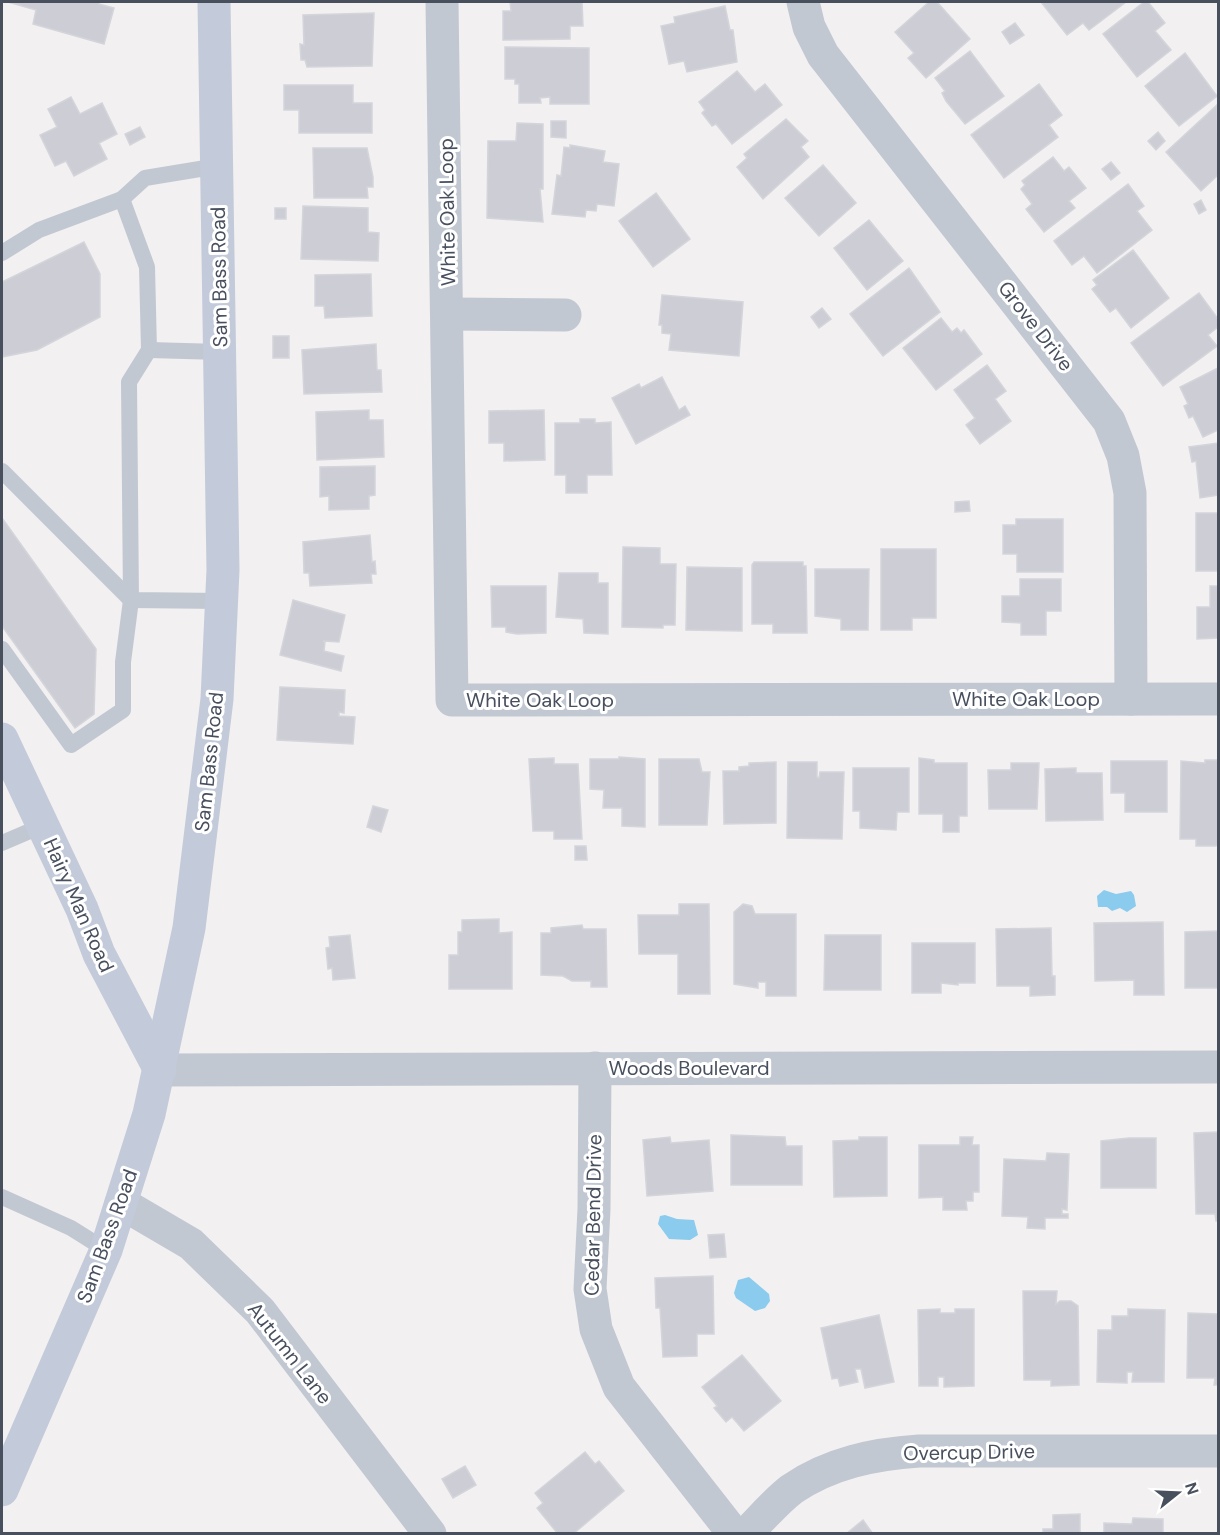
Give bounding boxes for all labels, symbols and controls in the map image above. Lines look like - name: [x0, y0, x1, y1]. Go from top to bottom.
- street label: White Oak Loop: [433, 138, 461, 286]
- street label: Sam Bass Road: [205, 207, 233, 347]
- street label: Grove Drive: [993, 276, 1079, 376]
- street label: White Oak Loop: [952, 686, 1100, 712]
- street label: White Oak Loop: [466, 687, 614, 713]
- street label: Sam Bass Road: [189, 691, 229, 833]
- street label: Hairy Man Road: [38, 834, 120, 976]
- street label: Woods Boulevard: [608, 1055, 770, 1081]
- street label: Cedar Bend Drive: [579, 1134, 607, 1296]
- street label: Sam Bass Road: [71, 1166, 143, 1306]
- street label: Autumn Lane: [242, 1297, 338, 1409]
- street label: Overcup Drive: [903, 1438, 1035, 1466]
- north arrow: [1148, 1463, 1208, 1523]
- text: N: [1180, 1480, 1204, 1497]

